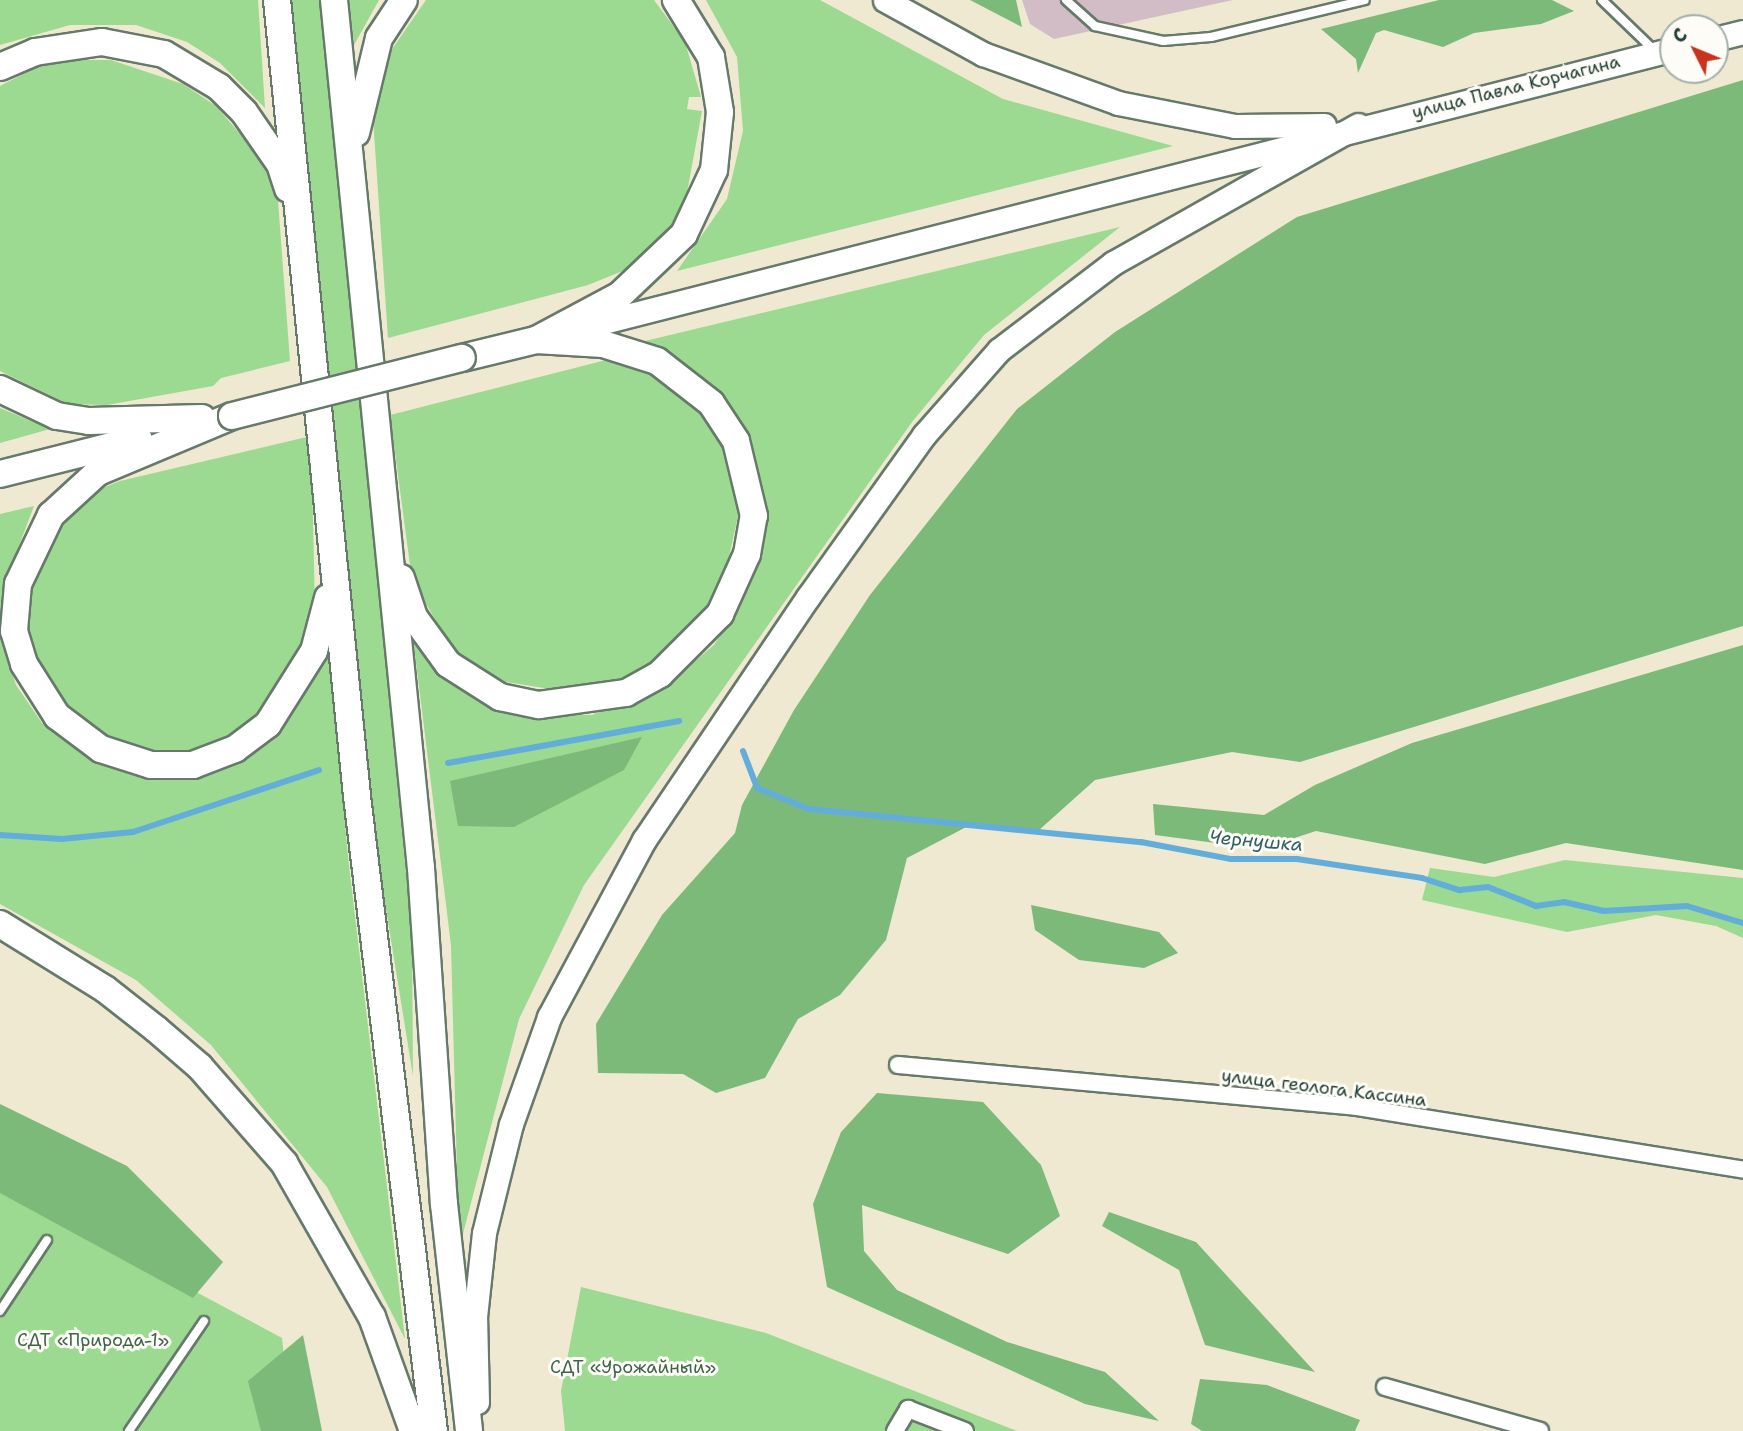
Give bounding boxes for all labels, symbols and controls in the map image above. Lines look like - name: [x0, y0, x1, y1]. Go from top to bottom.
- north arrow: [1659, 14, 1729, 84]
- text: С: [1667, 23, 1693, 48]
- street label: улица Павла Корчагина: [1410, 51, 1622, 123]
- water label: Чернушка: [1208, 826, 1304, 856]
- street label: улица геолога Кассина: [1220, 1065, 1428, 1111]
- park label: СДТ «Природа-1»: [17, 1329, 169, 1351]
- park label: СДТ «Урожайный»: [550, 1356, 716, 1378]

